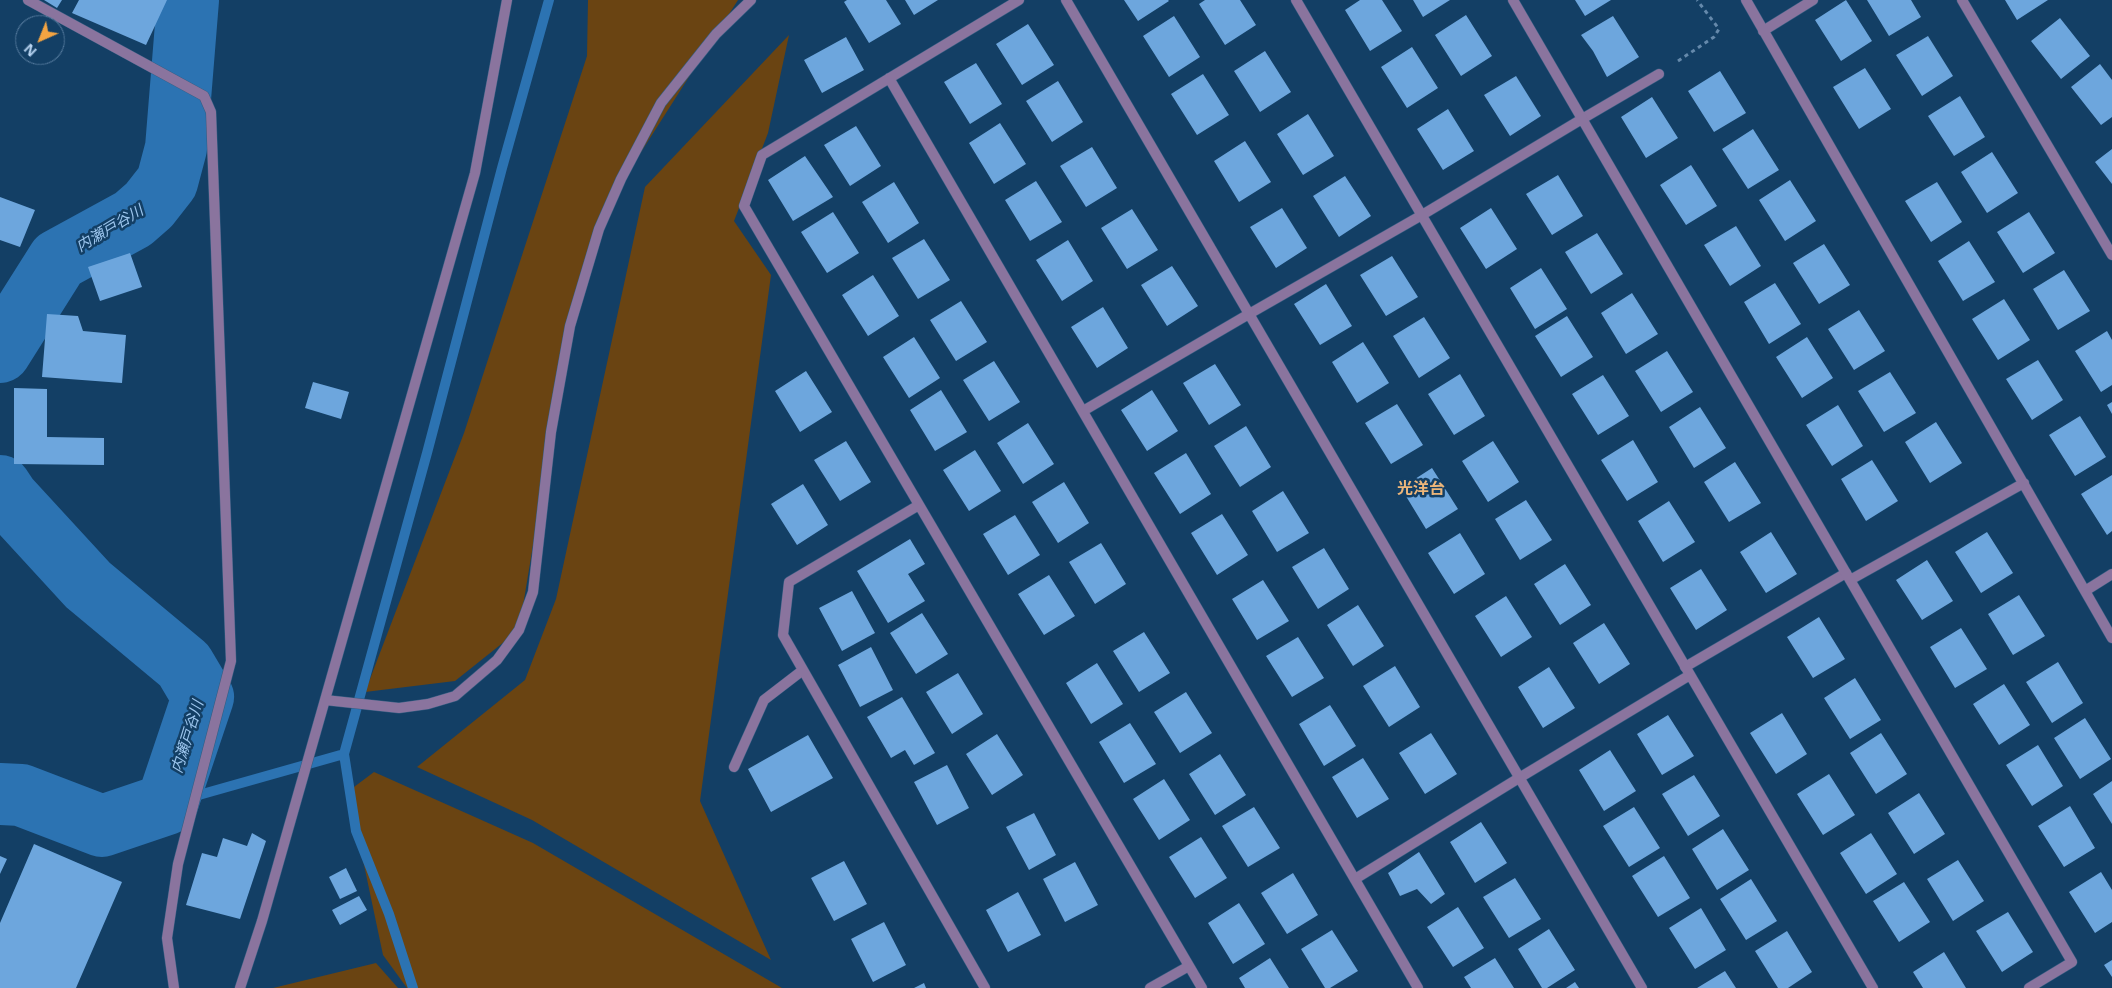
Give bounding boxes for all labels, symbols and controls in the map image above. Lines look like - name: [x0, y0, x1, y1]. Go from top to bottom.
- north arrow: [15, 15, 65, 65]
- text: N: [19, 40, 41, 61]
- water label: 内瀬戸谷川: [73, 202, 147, 256]
- district label: 光洋台: [1397, 479, 1445, 499]
- water label: 内瀬戸谷川: [168, 699, 208, 775]

